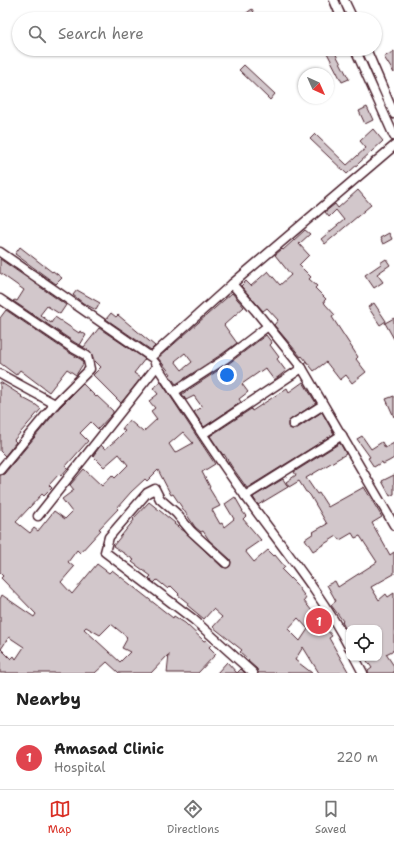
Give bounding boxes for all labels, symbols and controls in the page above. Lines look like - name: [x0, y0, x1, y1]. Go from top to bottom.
- search box: [12, 12, 382, 56]
- icon: search: [26, 23, 48, 45]
- text: Search here: [58, 24, 144, 44]
- north arrow: [298, 68, 334, 104]
- your location: [217, 365, 237, 385]
- pin: 1: [306, 606, 332, 636]
- map controls: [346, 625, 382, 661]
- button: locate: [346, 625, 382, 661]
- text: Nearby: [16, 688, 81, 710]
- text: Amasad Clinic: [54, 739, 164, 759]
- text: 1: [26, 749, 32, 766]
- text: 220 m: [336, 749, 378, 766]
- text: Hospital: [54, 759, 105, 776]
- tab: Map: [48, 798, 71, 837]
- tab: Directions: [167, 798, 219, 837]
- tab: Saved: [315, 798, 346, 837]

